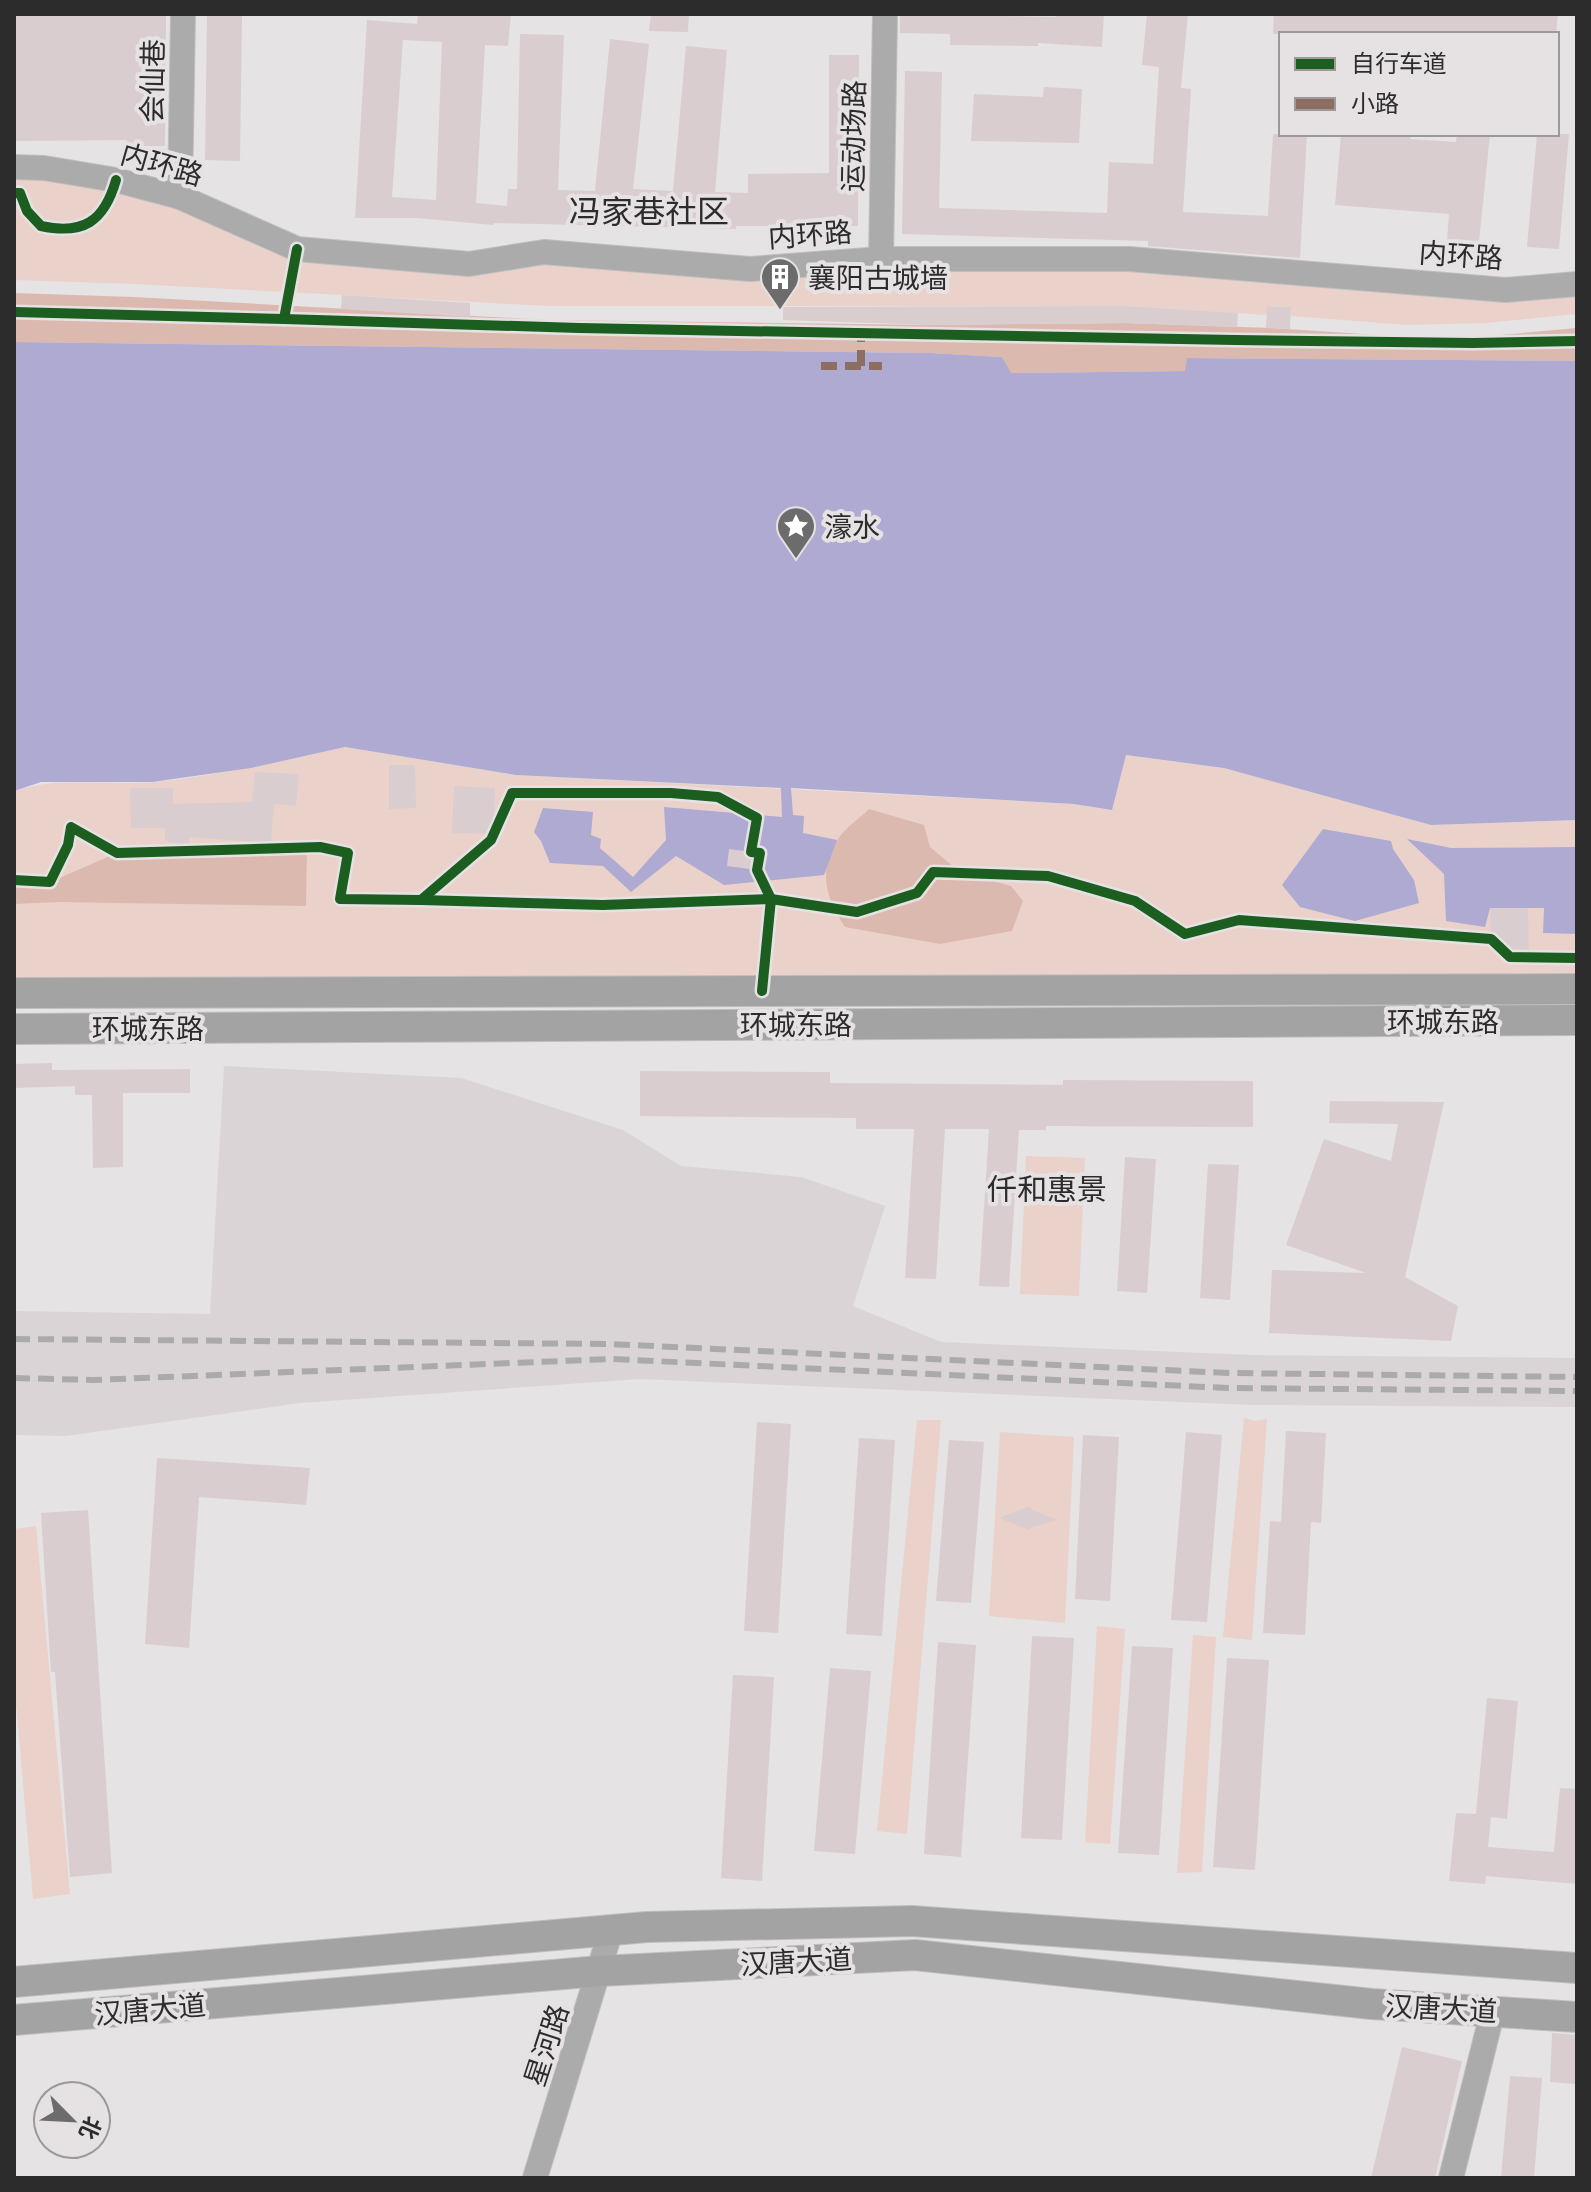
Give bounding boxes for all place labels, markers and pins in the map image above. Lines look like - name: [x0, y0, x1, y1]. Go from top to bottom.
- building icon: 襄阳古城墙: [759, 256, 801, 311]
- place label: 襄阳古城墙: [808, 259, 948, 296]
- place icon: 濠水: [775, 505, 817, 560]
- place label: 濠水: [824, 508, 880, 545]

